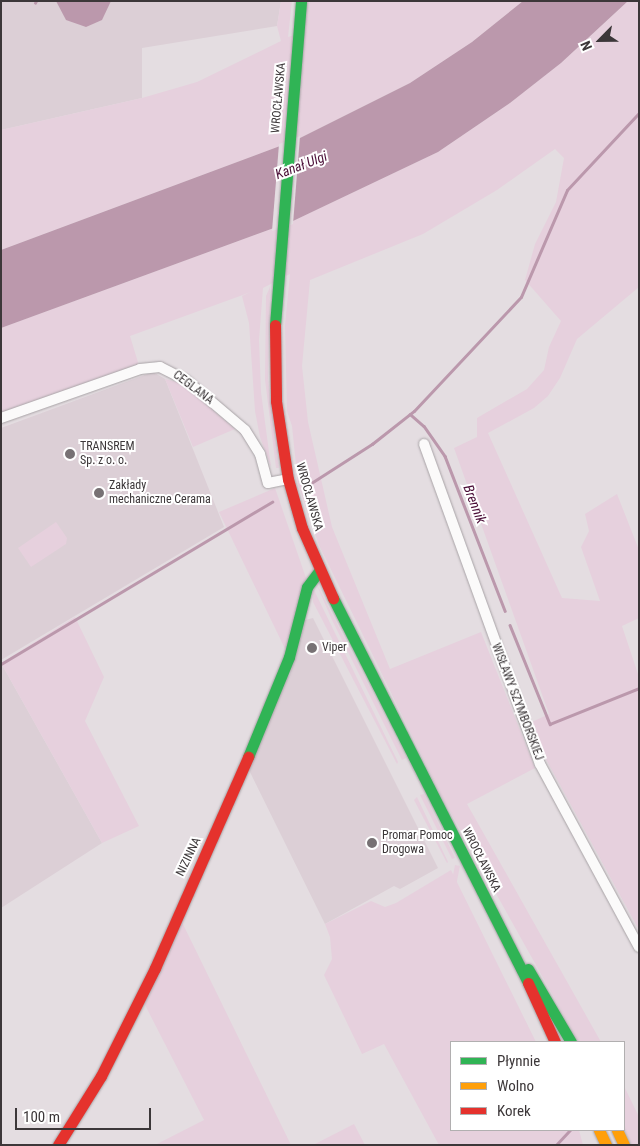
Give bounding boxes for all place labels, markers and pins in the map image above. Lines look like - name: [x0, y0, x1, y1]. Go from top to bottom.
- place label: TRANSREM Sp. z o. o.: [80, 440, 135, 468]
- marker: TRANSREM Sp. z o. o.: [64, 448, 76, 460]
- place label: Zakłady mechaniczne Cerama: [109, 479, 211, 507]
- marker: Zakłady mechaniczne Cerama: [93, 487, 105, 499]
- place label: Viper: [322, 641, 347, 655]
- marker: Viper: [306, 642, 318, 654]
- place label: Promar Pomoc Drogowa: [382, 829, 453, 857]
- marker: Promar Pomoc Drogowa: [366, 837, 378, 849]

